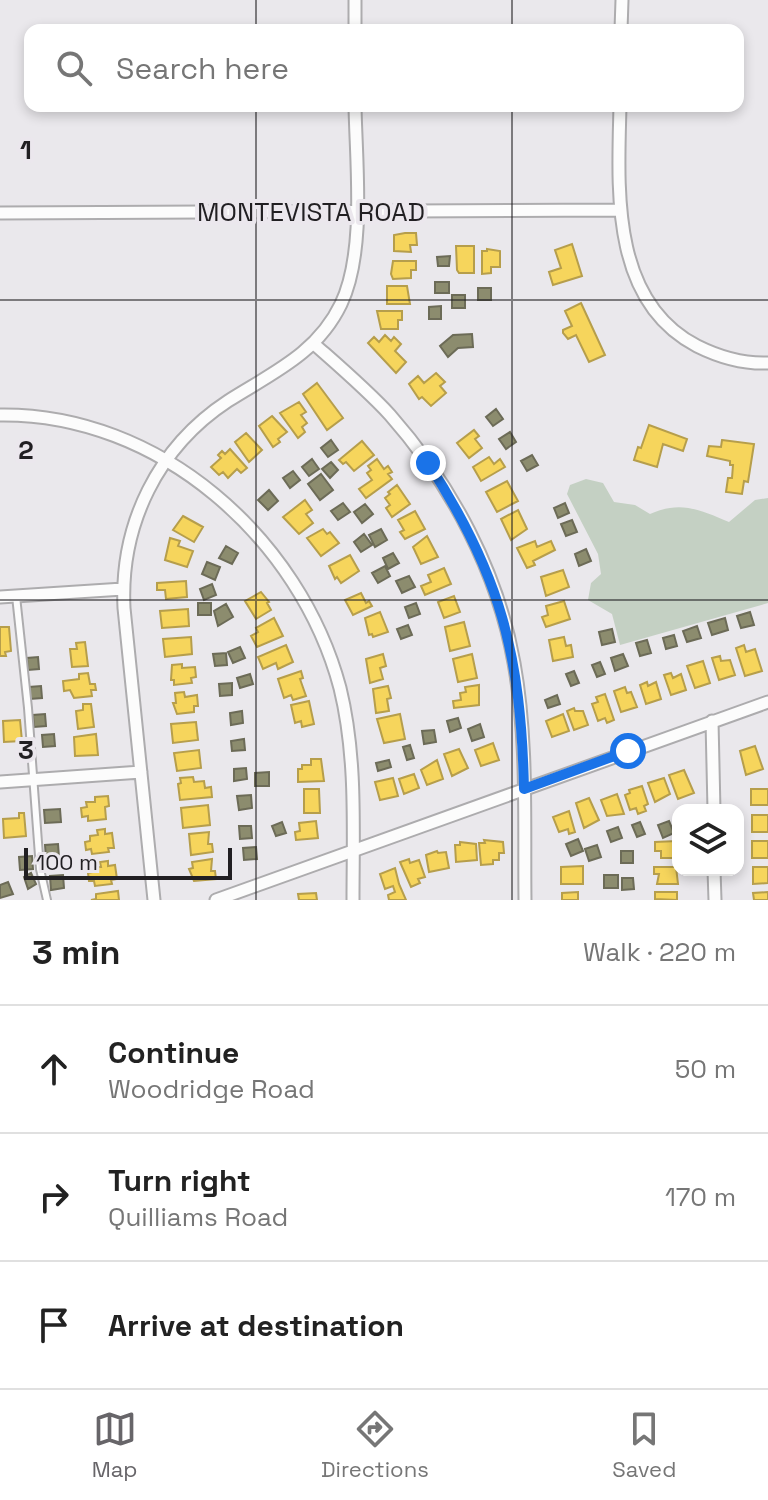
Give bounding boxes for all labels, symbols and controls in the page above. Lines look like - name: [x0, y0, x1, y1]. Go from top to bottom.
- search box: [24, 24, 744, 112]
- icon: search: [52, 46, 96, 90]
- text: Search here: [116, 49, 289, 88]
- text: 1: [20, 133, 32, 167]
- street label: MONTEVISTA ROAD: [197, 195, 425, 229]
- text: 2: [18, 433, 34, 467]
- route end: [410, 445, 446, 481]
- text: 3: [18, 733, 34, 767]
- route start: [610, 733, 646, 769]
- map controls: [672, 804, 744, 876]
- button: layers: [672, 804, 744, 876]
- scale bar: [24, 844, 232, 880]
- text: 100 m: [36, 848, 98, 876]
- text: 3 min: [32, 931, 120, 974]
- text: Walk · 220 m: [583, 935, 736, 969]
- text: Continue: [108, 1033, 239, 1072]
- icon: ahead: [32, 1047, 76, 1091]
- text: 50 m: [675, 1052, 736, 1086]
- text: Woodridge Road: [108, 1072, 315, 1106]
- text: Turn right: [108, 1161, 251, 1200]
- icon: right: [32, 1175, 76, 1219]
- text: 170 m: [665, 1180, 736, 1214]
- text: Quilliams Road: [108, 1200, 288, 1234]
- icon: arrive: [32, 1303, 76, 1347]
- text: Arrive at destination: [108, 1306, 404, 1345]
- tab: Map: [92, 1407, 138, 1483]
- tab: Directions: [321, 1407, 429, 1483]
- tab: Saved: [612, 1407, 676, 1483]

